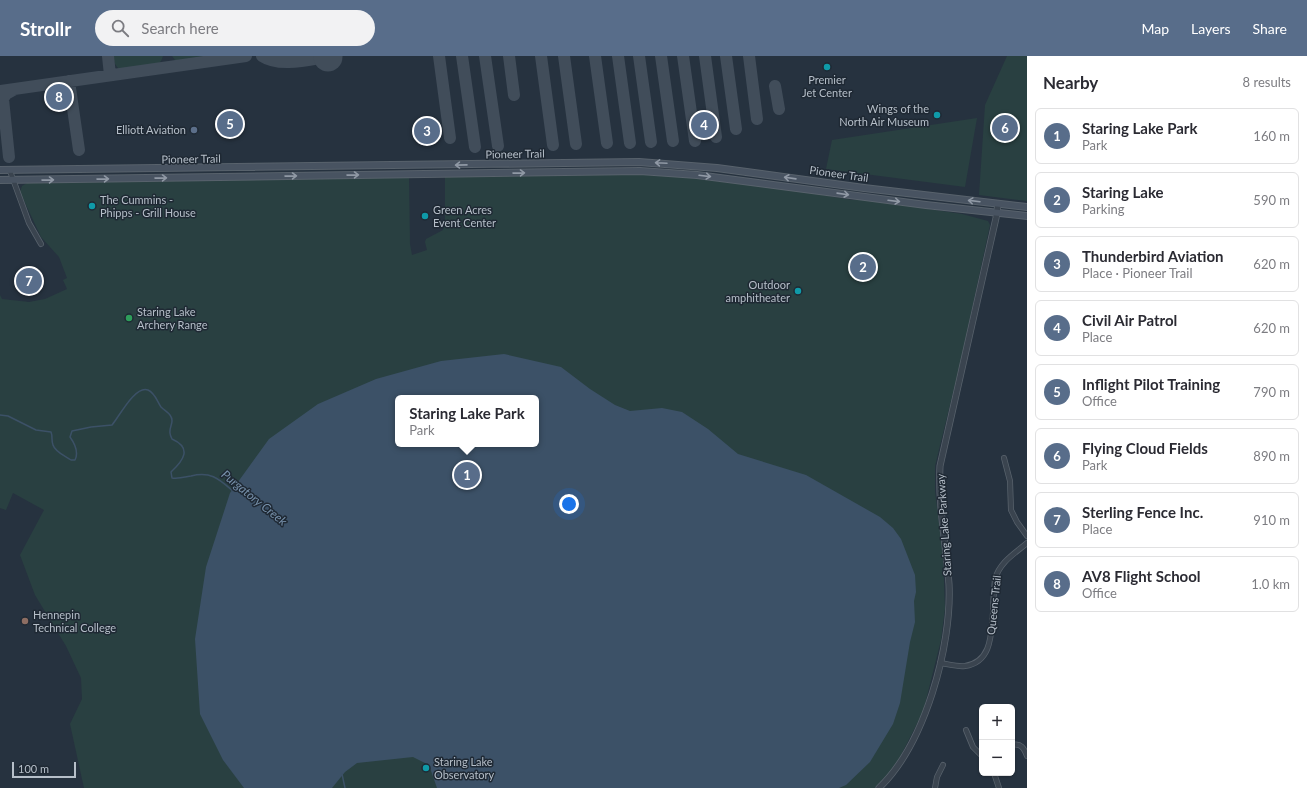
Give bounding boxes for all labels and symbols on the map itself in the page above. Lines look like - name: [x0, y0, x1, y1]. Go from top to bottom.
- marker: Premier Jet Center: [822, 62, 832, 72]
- place label: Premier Jet Center: [802, 73, 852, 99]
- pin: 8: [46, 82, 72, 112]
- place label: Wings of the North Air Museum: [839, 102, 929, 128]
- pin: 5: [217, 109, 243, 139]
- pin: 4: [691, 110, 717, 140]
- marker: Wings of the North Air Museum: [932, 110, 942, 120]
- pin: 6: [992, 113, 1018, 143]
- pin: 3: [414, 116, 440, 146]
- place label: Elliott Aviation: [116, 123, 186, 136]
- marker: Elliott Aviation: [189, 125, 199, 135]
- street label: Pioneer Trail: [485, 146, 545, 161]
- street label: Pioneer Trail: [161, 151, 221, 166]
- one-way arrow: [655, 159, 668, 167]
- one-way arrow: [455, 161, 468, 169]
- street label: Pioneer Trail: [809, 163, 869, 184]
- one-way arrow: [512, 169, 525, 177]
- one-way arrow: [284, 172, 297, 180]
- one-way arrow: [346, 172, 359, 179]
- one-way arrow: [698, 172, 711, 180]
- one-way arrow: [154, 174, 167, 182]
- one-way arrow: [784, 174, 797, 182]
- one-way arrow: [96, 175, 109, 183]
- one-way arrow: [41, 176, 54, 183]
- one-way arrow: [836, 190, 849, 198]
- place label: The Cummins - Phipps - Grill House: [100, 193, 196, 219]
- one-way arrow: [887, 197, 900, 204]
- one-way arrow: [968, 197, 981, 205]
- marker: The Cummins - Phipps - Grill House: [87, 201, 97, 211]
- place label: Green Acres Event Center: [433, 203, 496, 229]
- marker: Green Acres Event Center: [420, 211, 430, 221]
- pin: 2: [850, 252, 876, 282]
- pin: 7: [16, 266, 42, 296]
- place label: Outdoor amphitheater: [726, 278, 790, 304]
- marker: Outdoor amphitheater: [793, 286, 803, 296]
- place label: Staring Lake Archery Range: [137, 305, 208, 331]
- marker: Staring Lake Archery Range: [124, 313, 134, 323]
- pin: 1: [454, 460, 480, 490]
- water label: Purgatory Creek: [218, 467, 290, 529]
- street label: Staring Lake Parkway: [933, 473, 954, 577]
- your location: [559, 494, 579, 514]
- street label: Queens Trail: [984, 575, 1003, 635]
- place label: Hennepin Technical College: [33, 608, 116, 634]
- marker: Hennepin Technical College: [20, 616, 30, 626]
- place label: Staring Lake Observatory: [434, 755, 495, 781]
- scale bar: [12, 760, 76, 779]
- marker: Staring Lake Observatory: [421, 763, 431, 773]

